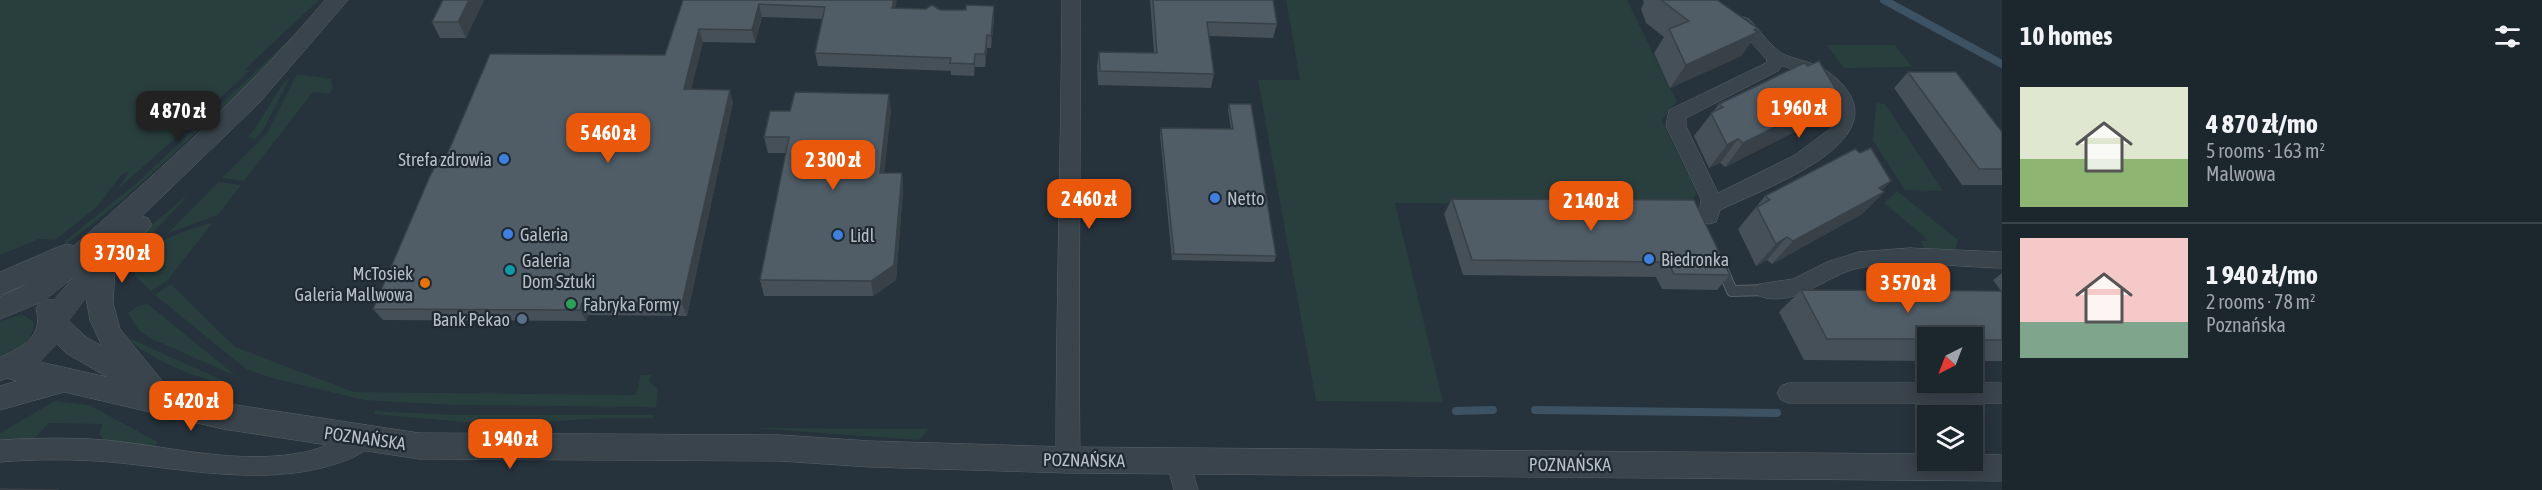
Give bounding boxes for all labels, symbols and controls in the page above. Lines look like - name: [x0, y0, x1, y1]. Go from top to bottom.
- icon: filters: [2491, 20, 2524, 53]
- text: 10 homes: [2020, 21, 2113, 51]
- pin: 1 960 zł: [1737, 88, 1861, 139]
- pin: 4 870 zł: [116, 91, 240, 142]
- text: 1 960 zł: [1771, 96, 1827, 119]
- text: 4 870 zł: [150, 99, 206, 122]
- text: 4 870 zł/mo: [2206, 109, 2318, 139]
- icon: home: [2068, 111, 2140, 183]
- pin: 5 460 zł: [546, 113, 670, 164]
- text: 5 460 zł: [580, 121, 636, 144]
- text: 5 rooms · 163 m²: [2206, 139, 2325, 162]
- pin: 2 300 zł: [771, 140, 895, 191]
- text: 2 300 zł: [805, 148, 861, 171]
- place label: Strefa zdrowia: [398, 149, 492, 170]
- marker: Strefa zdrowia: [497, 152, 511, 166]
- text: Malwowa: [2206, 162, 2276, 185]
- pin: 2 460 zł: [1027, 179, 1151, 230]
- pin: 2 140 zł: [1529, 181, 1653, 232]
- text: 2 460 zł: [1061, 187, 1117, 210]
- place label: Netto: [1227, 188, 1264, 209]
- text: 2 140 zł: [1563, 189, 1619, 212]
- marker: Netto: [1208, 191, 1222, 205]
- place label: Galeria: [520, 224, 569, 245]
- place label: Lidl: [850, 225, 875, 246]
- marker: Galeria: [501, 227, 515, 241]
- marker: Lidl: [831, 228, 845, 242]
- pin: 3 730 zł: [60, 233, 184, 284]
- text: 3 730 zł: [94, 241, 150, 264]
- place label: Biedronka: [1661, 249, 1729, 270]
- place label: Galeria Dom Sztuki: [522, 250, 595, 292]
- marker: Biedronka: [1642, 252, 1656, 266]
- text: 1 940 zł/mo: [2206, 260, 2318, 290]
- icon: home: [2068, 262, 2140, 334]
- place label: McTosiek Galeria Mallwowa: [294, 263, 413, 305]
- marker: Galeria Dom Sztuki: [503, 263, 517, 277]
- pin: 3 570 zł: [1846, 263, 1970, 314]
- text: 3 570 zł: [1880, 271, 1936, 294]
- marker: McTosiek Galeria Mallwowa: [418, 276, 432, 290]
- text: 2 rooms · 78 m²: [2206, 290, 2316, 313]
- place label: Fabryka Formy: [583, 294, 679, 315]
- marker: Fabryka Formy: [564, 297, 578, 311]
- place label: Bank Pekao: [432, 309, 510, 330]
- marker: Bank Pekao: [515, 312, 529, 326]
- text: Poznańska: [2206, 313, 2286, 336]
- north arrow: [1917, 327, 1983, 393]
- map controls: [1917, 327, 1983, 471]
- pin: 5 420 zł: [129, 381, 253, 432]
- text: 5 420 zł: [163, 389, 219, 412]
- button: layers: [1917, 405, 1983, 471]
- pin: 1 940 zł: [448, 419, 572, 470]
- street label: POZNAŃSKA: [323, 422, 407, 454]
- text: 1 940 zł: [482, 427, 538, 450]
- street label: POZNAŃSKA: [1043, 449, 1126, 471]
- street label: POZNAŃSKA: [1529, 454, 1611, 475]

